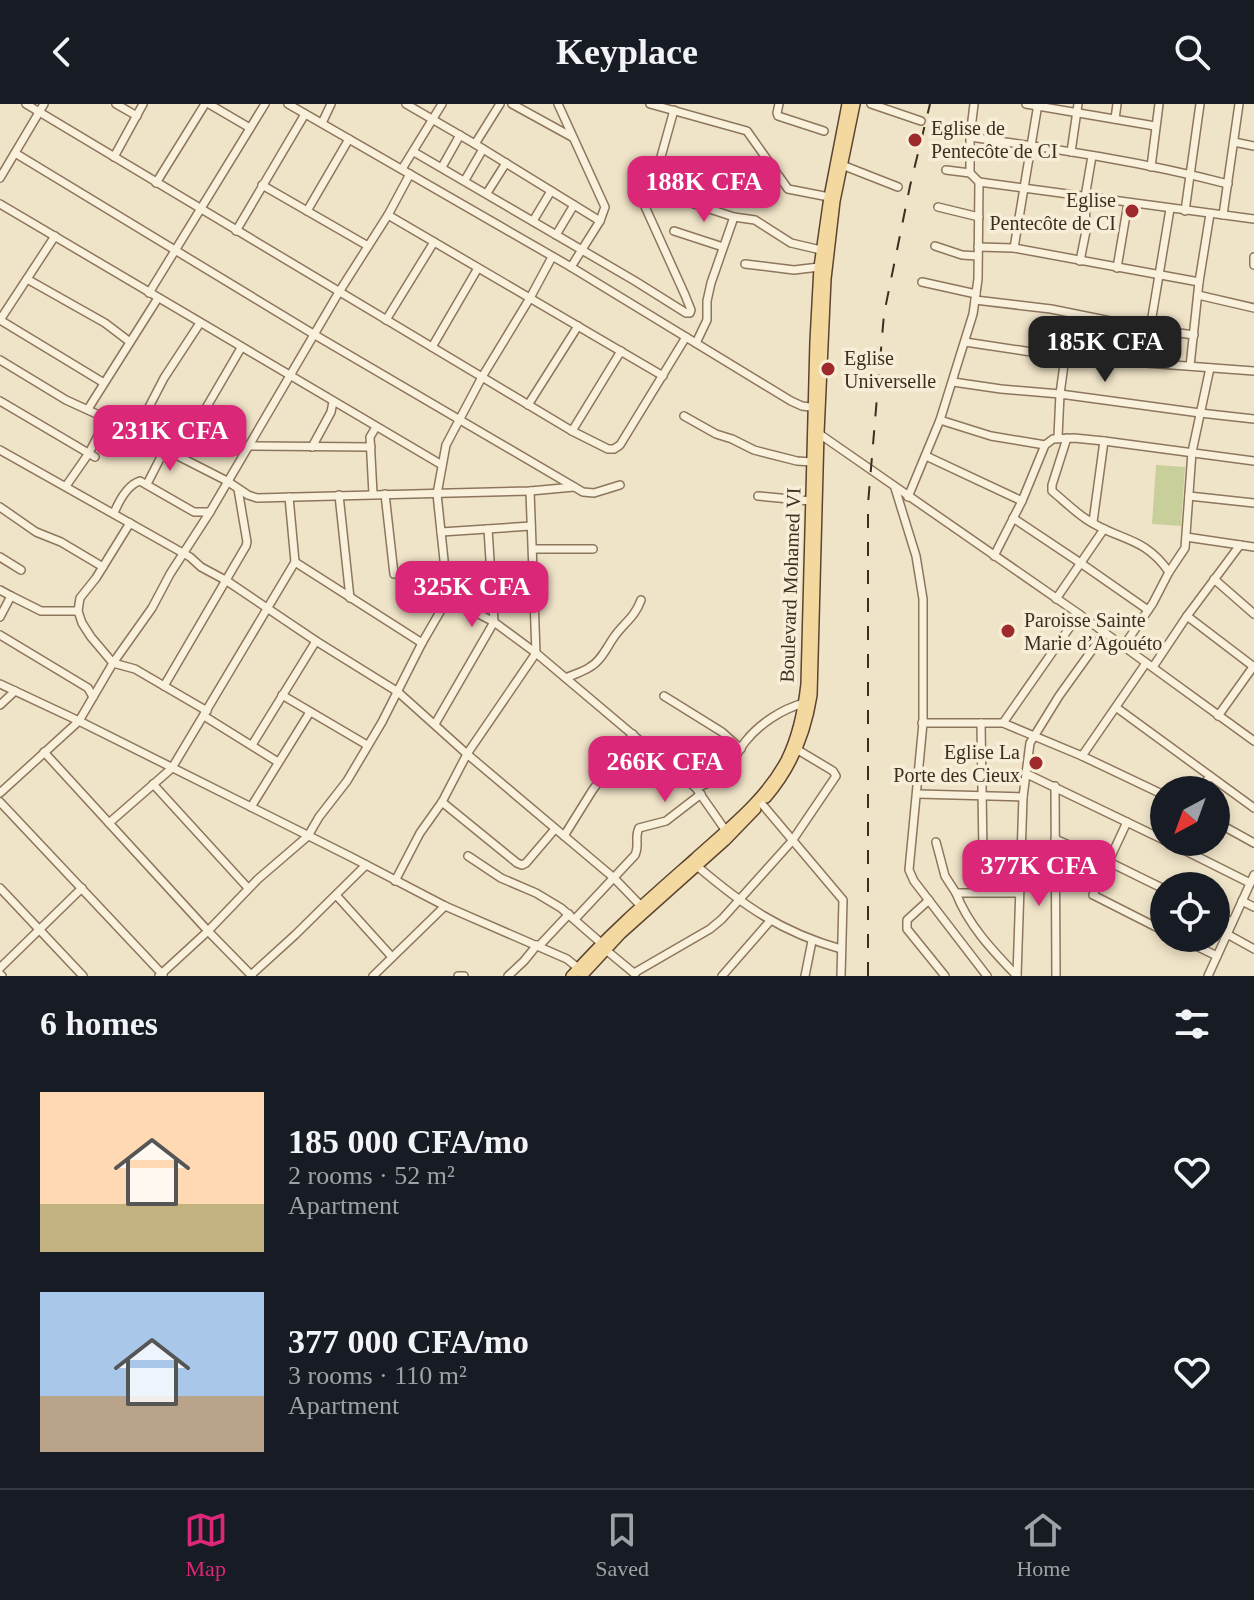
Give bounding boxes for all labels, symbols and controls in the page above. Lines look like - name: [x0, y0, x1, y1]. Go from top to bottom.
- icon: back: [40, 30, 84, 74]
- icon: search: [1170, 30, 1214, 74]
- text: Keyplace: [556, 32, 698, 72]
- place label: Eglise de Pentecôte de CI: [931, 117, 1058, 162]
- marker: Eglise de Pentecôte de CI: [906, 131, 924, 149]
- pin: 188K CFA: [621, 156, 787, 224]
- text: 188K CFA: [645, 167, 763, 196]
- place label: Eglise Pentecôte de CI: [989, 189, 1116, 234]
- marker: Eglise Pentecôte de CI: [1123, 202, 1141, 220]
- pin: 185K CFA: [1022, 316, 1188, 384]
- text: 185K CFA: [1046, 327, 1164, 356]
- place label: Eglise Universelle: [844, 347, 936, 392]
- marker: Eglise Universelle: [819, 360, 837, 378]
- pin: 231K CFA: [87, 405, 253, 473]
- text: 231K CFA: [111, 416, 229, 445]
- street label: Boulevard Mohamed VI: [776, 487, 804, 683]
- pin: 325K CFA: [389, 561, 555, 629]
- text: 325K CFA: [413, 572, 531, 601]
- place label: Paroisse Sainte Marie d’Agouéto: [1024, 609, 1162, 655]
- marker: Paroisse Sainte Marie d’Agouéto: [999, 622, 1017, 640]
- pin: 266K CFA: [582, 736, 748, 804]
- place label: Eglise La Porte des Cieux: [893, 741, 1020, 786]
- text: 266K CFA: [606, 747, 724, 776]
- marker: Eglise La Porte des Cieux: [1027, 754, 1045, 772]
- north arrow: [1150, 776, 1230, 856]
- map controls: [1150, 776, 1230, 952]
- pin: 377K CFA: [956, 840, 1122, 908]
- text: 377K CFA: [980, 851, 1098, 880]
- button: locate: [1150, 872, 1230, 952]
- icon: filters: [1170, 1002, 1214, 1046]
- text: 6 homes: [40, 1005, 158, 1042]
- text: 185 000 CFA/mo: [288, 1123, 529, 1160]
- icon: home: [104, 1124, 200, 1220]
- icon: heart: [1170, 1150, 1214, 1194]
- text: 2 rooms · 52 m²: [288, 1161, 455, 1190]
- text: Apartment: [288, 1191, 399, 1220]
- text: 377 000 CFA/mo: [288, 1323, 529, 1360]
- icon: home: [104, 1324, 200, 1420]
- icon: heart: [1170, 1350, 1214, 1394]
- text: 3 rooms · 110 m²: [288, 1361, 467, 1390]
- text: Apartment: [288, 1391, 399, 1420]
- tab: Map: [184, 1508, 228, 1582]
- tab: Saved: [595, 1508, 649, 1582]
- tab: Home: [1016, 1508, 1070, 1582]

